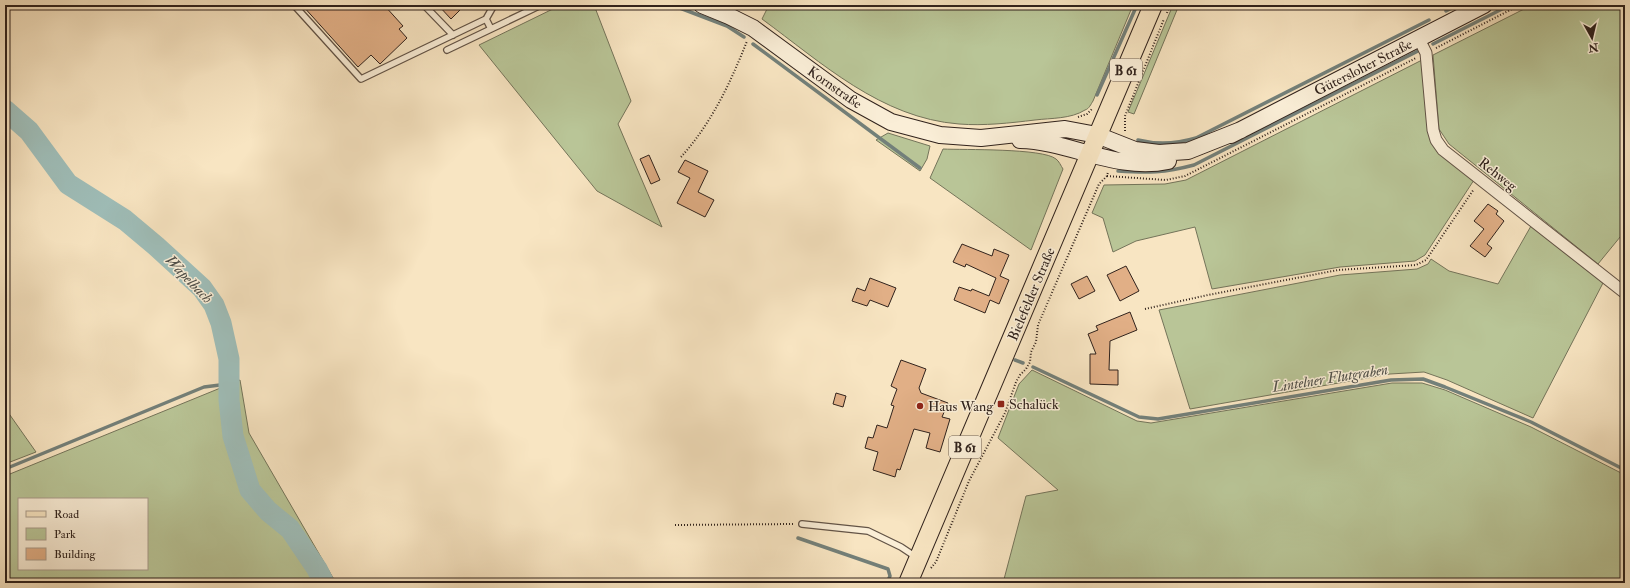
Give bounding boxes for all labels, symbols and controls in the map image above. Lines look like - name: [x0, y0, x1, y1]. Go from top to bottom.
- north arrow: [1572, 18, 1612, 58]
- street label: Gütersloher Straße: [1311, 35, 1415, 99]
- text: N: [1586, 40, 1600, 55]
- road number: B 61: [1110, 59, 1142, 81]
- street label: Kornstraße: [804, 63, 865, 112]
- street label: Rehweg: [1475, 154, 1521, 195]
- street label: Bielefelder Straße: [1004, 245, 1059, 343]
- water label: Wapelbach: [161, 251, 217, 308]
- water label: Lintelner Flutgraben: [1270, 360, 1389, 397]
- place label: Schalück: [1009, 396, 1059, 413]
- place label: Haus Wang: [928, 398, 994, 415]
- marker: Schalück: [996, 399, 1006, 409]
- marker: Haus Wang: [915, 401, 925, 411]
- road number: B 61: [949, 436, 981, 458]
- legend: [18, 498, 148, 570]
- text: Road: [54, 507, 79, 522]
- text: Park: [54, 527, 76, 542]
- text: Building: [54, 547, 97, 562]

